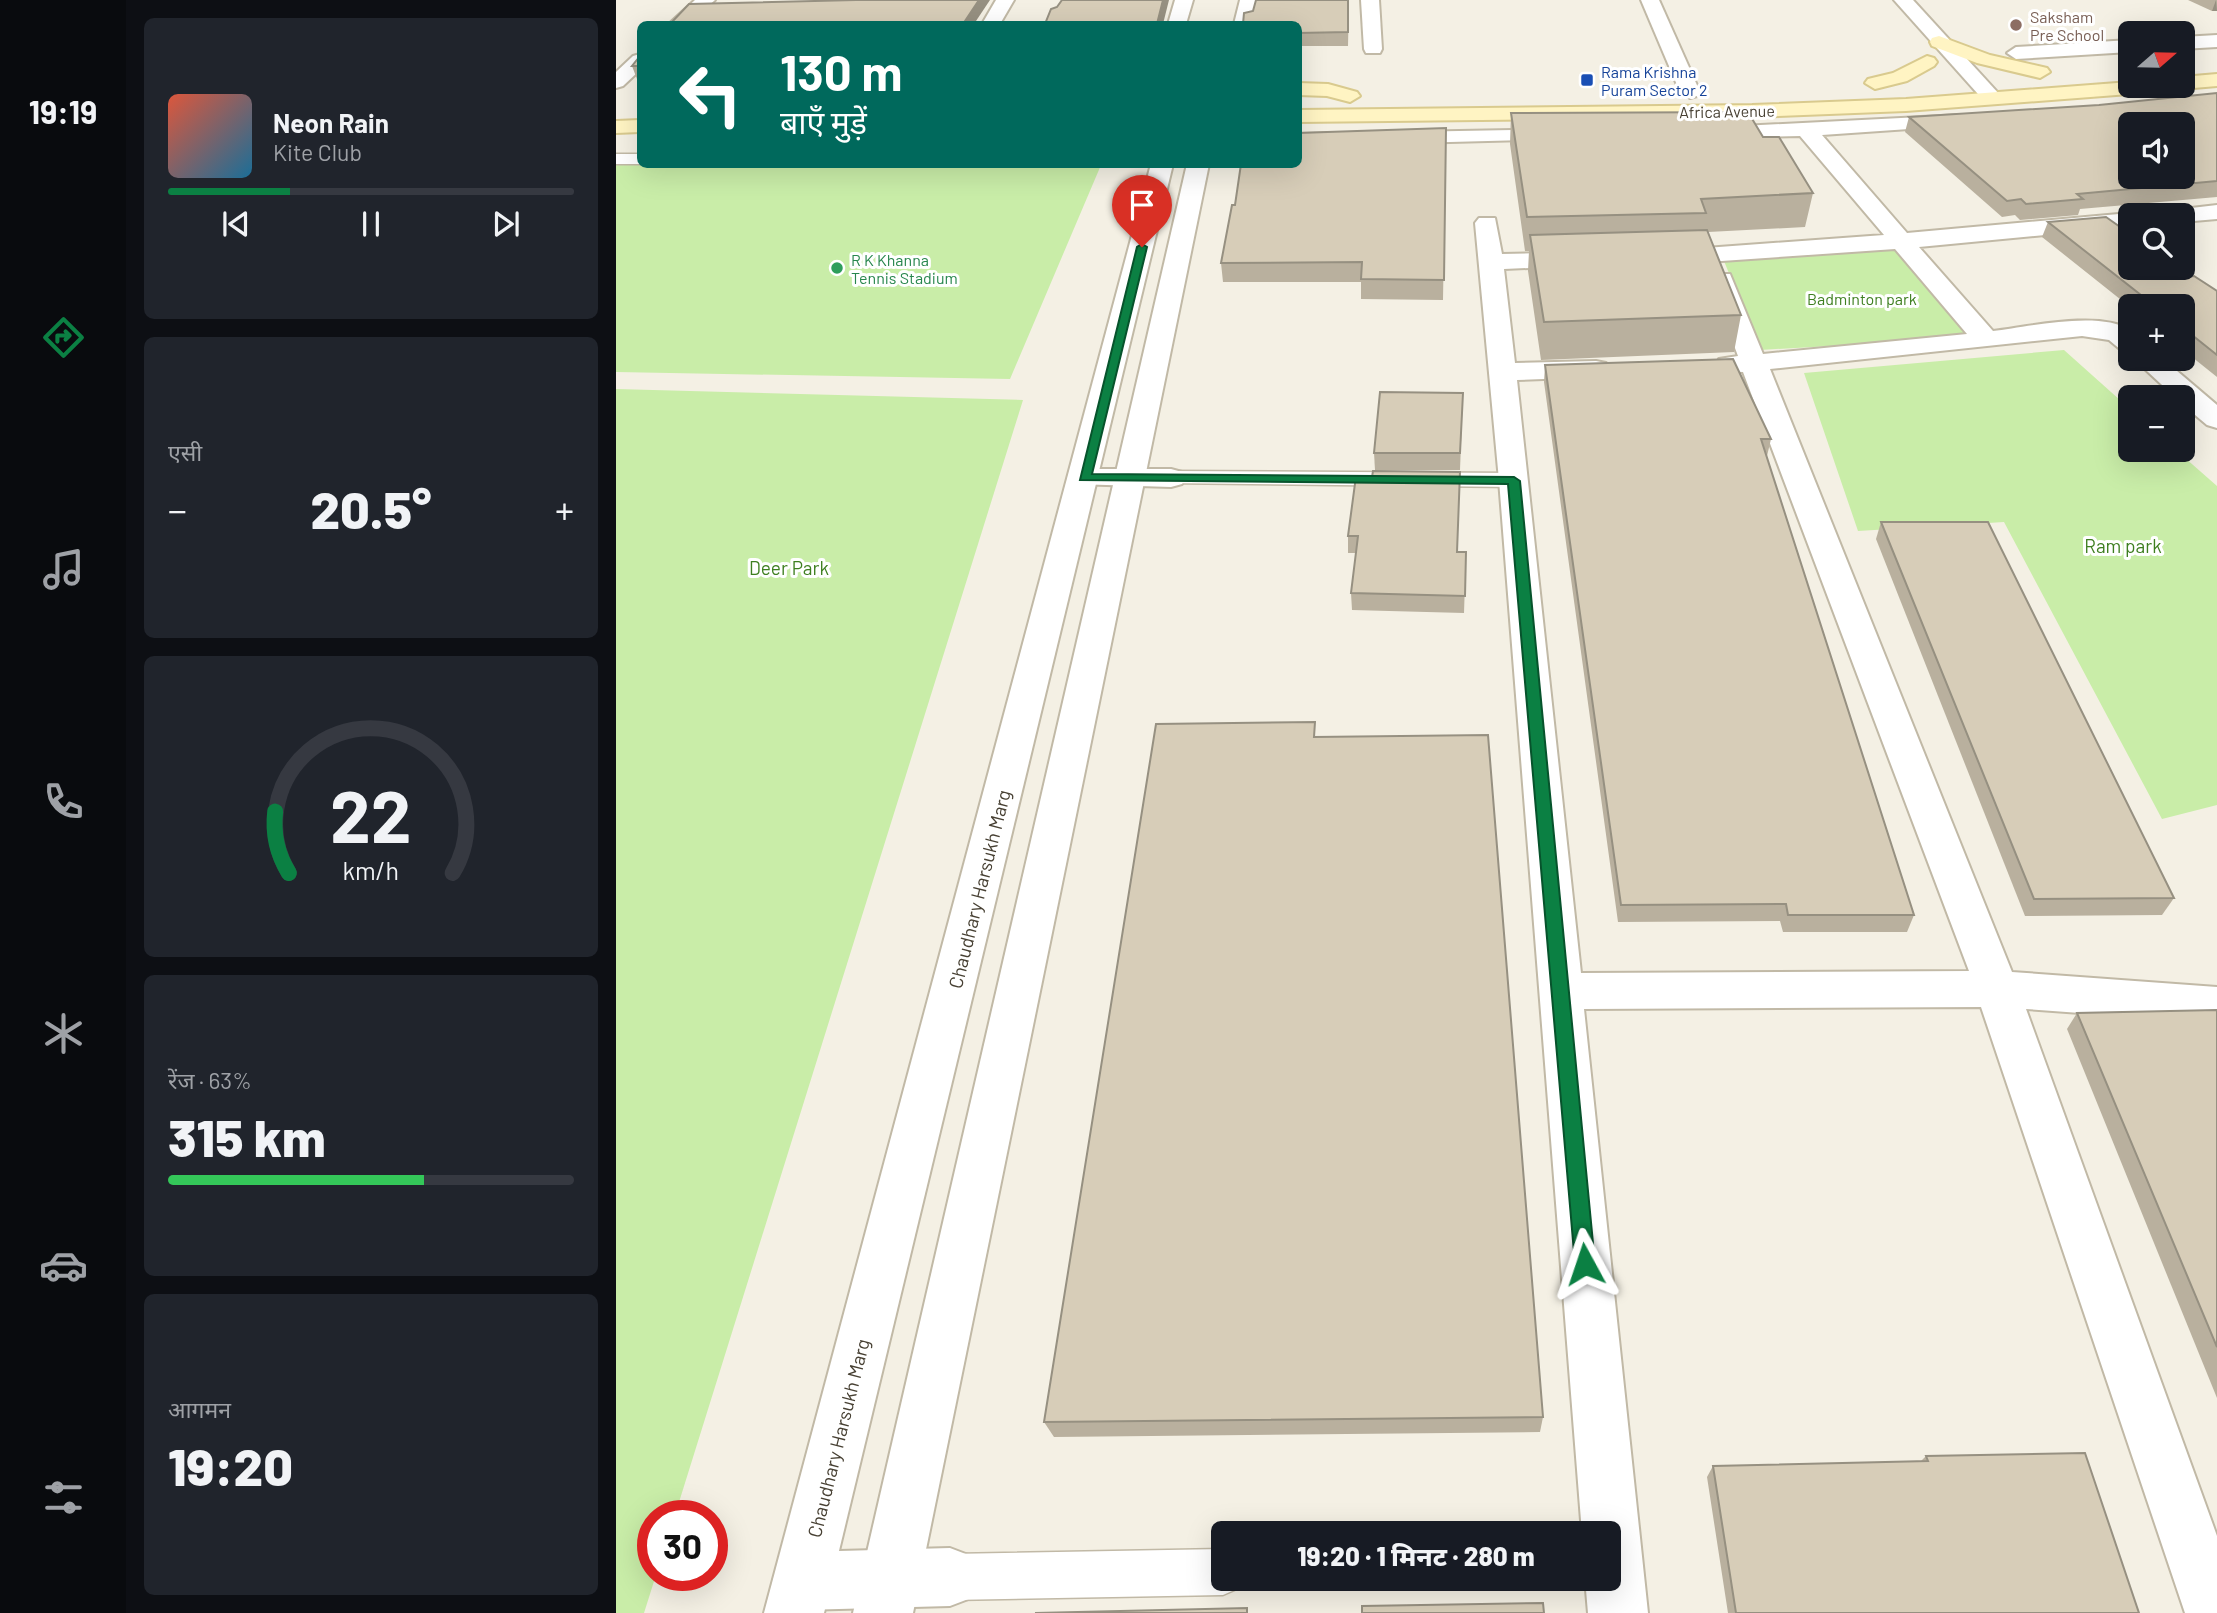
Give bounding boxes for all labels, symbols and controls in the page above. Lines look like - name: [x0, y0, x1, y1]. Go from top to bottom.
- place label: Saksham Pre School: [2030, 7, 2104, 44]
- marker: Saksham Pre School: [2008, 17, 2024, 33]
- north arrow: [2118, 21, 2194, 98]
- map controls: [2118, 21, 2195, 462]
- text: 130 m: [780, 42, 902, 101]
- icon: left: [665, 49, 756, 140]
- place label: Rama Krishna Puram Sector 2: [1601, 62, 1708, 99]
- marker: Rama Krishna Puram Sector 2: [1579, 72, 1595, 88]
- text: 19:19: [29, 92, 97, 130]
- street label: Africa Avenue: [1679, 101, 1775, 121]
- text: बाएँ मुड़ें: [780, 102, 867, 140]
- text: Neon Rain: [273, 107, 389, 138]
- button: sound: [2118, 112, 2195, 189]
- text: Kite Club: [273, 138, 362, 166]
- pin: [1112, 175, 1172, 247]
- icon: arrive: [1123, 186, 1161, 224]
- button: search: [2118, 203, 2195, 280]
- icon: previous: [217, 205, 255, 243]
- icon: pause: [352, 205, 390, 243]
- icon: next: [487, 205, 525, 243]
- place label: R K Khanna Tennis Stadium: [851, 250, 958, 287]
- marker: R K Khanna Tennis Stadium: [829, 260, 845, 276]
- park label: Badminton park: [1807, 289, 1917, 308]
- button: +: [2118, 294, 2195, 371]
- icon: directions: [39, 313, 88, 362]
- button: −: [2118, 385, 2195, 462]
- text: एसी: [168, 438, 202, 466]
- text: 20.5°: [310, 477, 432, 539]
- text: −: [168, 486, 187, 532]
- text: +: [555, 486, 574, 532]
- park label: Ram park: [2084, 534, 2162, 557]
- icon: music: [39, 545, 88, 594]
- park label: Deer Park: [749, 556, 829, 579]
- text: 22: [330, 770, 412, 858]
- icon: phone: [39, 777, 88, 826]
- street label: Chaudhary Harsukh Marg: [943, 787, 1015, 991]
- text: km/h: [343, 854, 399, 884]
- icon: climate: [39, 1009, 88, 1058]
- text: रेंज · 63%: [168, 1066, 252, 1094]
- text: 315 km: [168, 1105, 326, 1167]
- position arrow: [1548, 1227, 1622, 1301]
- icon: car: [39, 1241, 88, 1290]
- street label: Chaudhary Harsukh Marg: [802, 1336, 874, 1540]
- text: आगमन: [168, 1395, 231, 1423]
- text: 19:20: [168, 1434, 293, 1496]
- icon: filters: [39, 1473, 88, 1522]
- speed limit sign: 30: [637, 1500, 728, 1591]
- text: 19:20 · 1 मिनट · 280 m: [1297, 1540, 1535, 1571]

